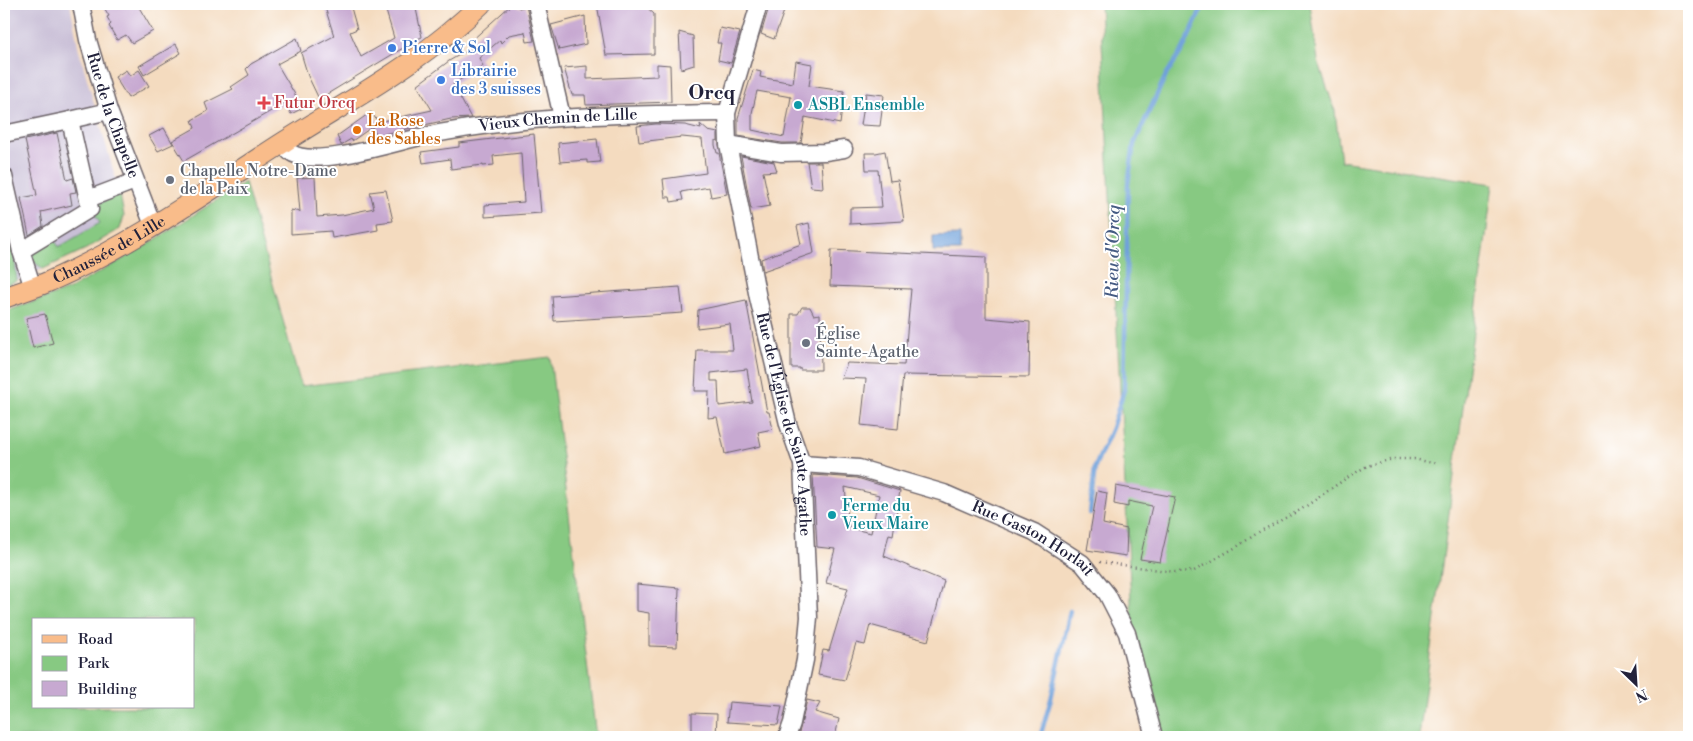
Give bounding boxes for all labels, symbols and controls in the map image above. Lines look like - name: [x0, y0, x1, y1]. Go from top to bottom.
- place label: Pierre & Sol: [402, 38, 491, 58]
- marker: Pierre & Sol: [386, 42, 398, 54]
- street label: Rue de la Chapelle: [82, 50, 144, 181]
- place label: Librairie des 3 suisses: [451, 61, 541, 99]
- marker: Librairie des 3 suisses: [435, 74, 447, 86]
- district label: Orcq: [689, 81, 736, 105]
- place label: Futur Orcq: [274, 93, 356, 113]
- place label: ASBL Ensemble: [807, 95, 925, 115]
- marker: Futur Orcq: [258, 97, 270, 109]
- marker: ASBL Ensemble: [792, 99, 804, 111]
- street label: Vieux Chemin de Lille: [476, 104, 638, 136]
- place label: La Rose des Sables: [367, 111, 441, 149]
- marker: La Rose des Sables: [351, 124, 363, 136]
- place label: Chapelle Notre-Dame de la Paix: [180, 161, 337, 199]
- marker: Chapelle Notre-Dame de la Paix: [164, 174, 176, 186]
- water label: Rieu d'Orcq: [1101, 205, 1125, 300]
- street label: Chaussée de Lille: [50, 211, 169, 288]
- street label: Rue de l'Église de Sainte Agathe: [752, 310, 815, 537]
- place label: Église Sainte-Agathe: [816, 322, 919, 362]
- marker: Église Sainte-Agathe: [800, 337, 812, 349]
- place label: Ferme du Vieux Maire: [841, 496, 929, 534]
- street label: Rue Gaston Horlait: [969, 496, 1099, 580]
- marker: Ferme du Vieux Maire: [826, 509, 838, 521]
- legend: [32, 618, 195, 708]
- text: Road: [78, 630, 113, 649]
- text: Park: [78, 654, 110, 673]
- north arrow: [1610, 658, 1660, 708]
- text: Building: [77, 680, 137, 699]
- text: N: [1632, 684, 1650, 705]

